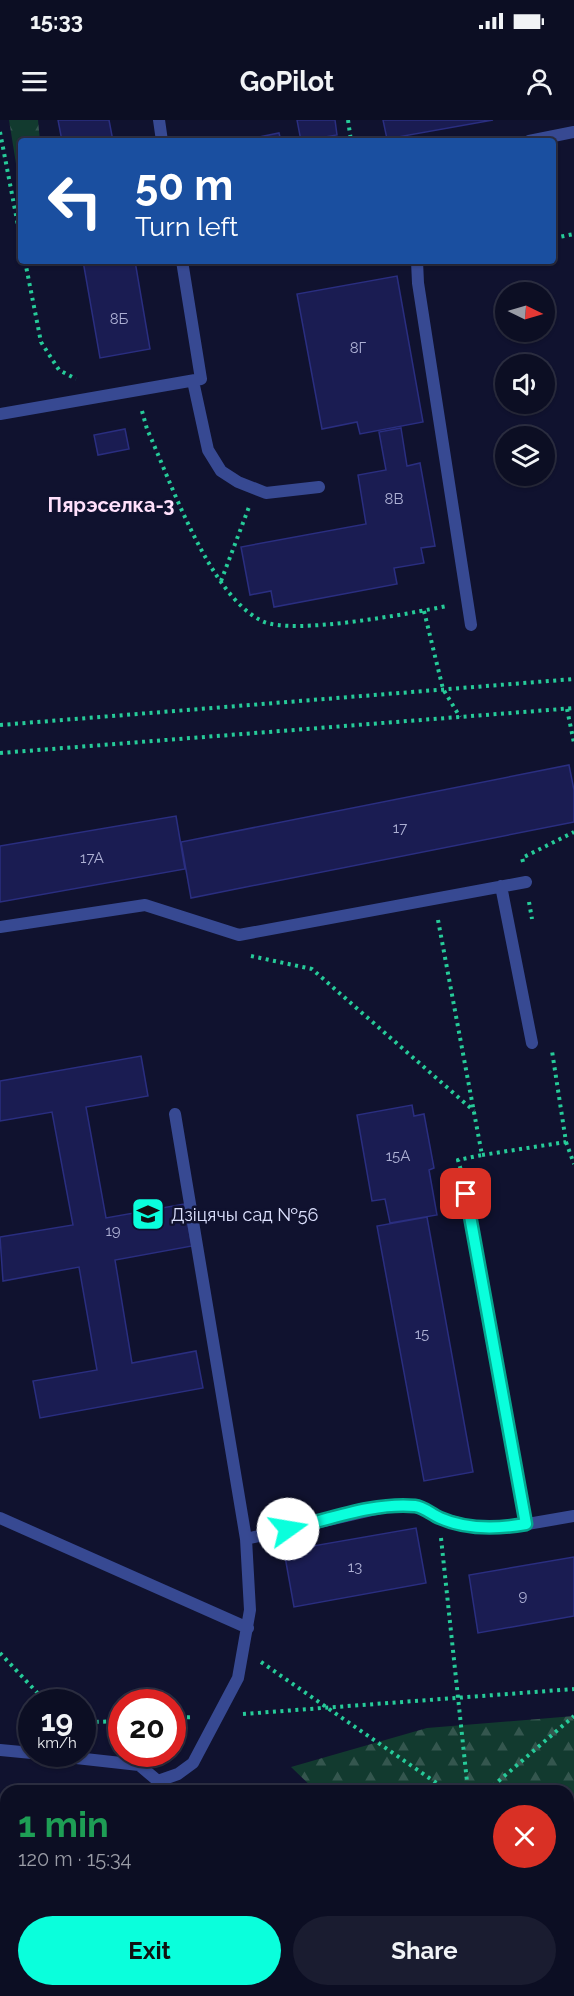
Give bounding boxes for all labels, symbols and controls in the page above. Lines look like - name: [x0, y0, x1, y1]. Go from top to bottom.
- text: 15:33: [30, 8, 83, 34]
- icon: menu: [18, 65, 51, 98]
- icon: person: [523, 65, 556, 98]
- text: GoPilot: [240, 66, 334, 97]
- text: 50 m: [135, 161, 233, 210]
- icon: left: [36, 162, 114, 240]
- text: Turn left: [135, 211, 238, 242]
- north arrow: [495, 282, 555, 342]
- map controls: [495, 282, 555, 486]
- house number: 8Б: [110, 310, 129, 328]
- house number: 8Г: [350, 339, 367, 357]
- button: sound: [495, 354, 555, 414]
- button: layers: [495, 426, 555, 486]
- house number: 8В: [385, 490, 403, 508]
- district label: Пярэселка-3: [48, 493, 174, 517]
- house number: 17: [393, 819, 407, 837]
- house number: 17А: [80, 849, 104, 867]
- house number: 15А: [386, 1147, 410, 1165]
- pin: [440, 1168, 491, 1219]
- icon: arrive: [449, 1177, 482, 1210]
- school or university icon: Дзіцячы сад №56: [130, 1196, 166, 1232]
- place label: Дзіцячы сад №56: [171, 1204, 319, 1225]
- house number: 19: [105, 1222, 121, 1240]
- house number: 15: [415, 1325, 429, 1343]
- position arrow: [256, 1497, 320, 1561]
- house number: 13: [348, 1558, 362, 1576]
- house number: 9: [519, 1587, 528, 1605]
- speed limit sign: 20: [108, 1689, 186, 1767]
- text: 19: [41, 1703, 73, 1738]
- text: km/h: [37, 1734, 77, 1752]
- text: 1 min: [18, 1803, 109, 1845]
- button: close: [493, 1805, 556, 1868]
- text: 120 m · 15:34: [18, 1847, 132, 1871]
- button: Exit: [18, 1916, 281, 1985]
- button: Share: [293, 1916, 556, 1985]

